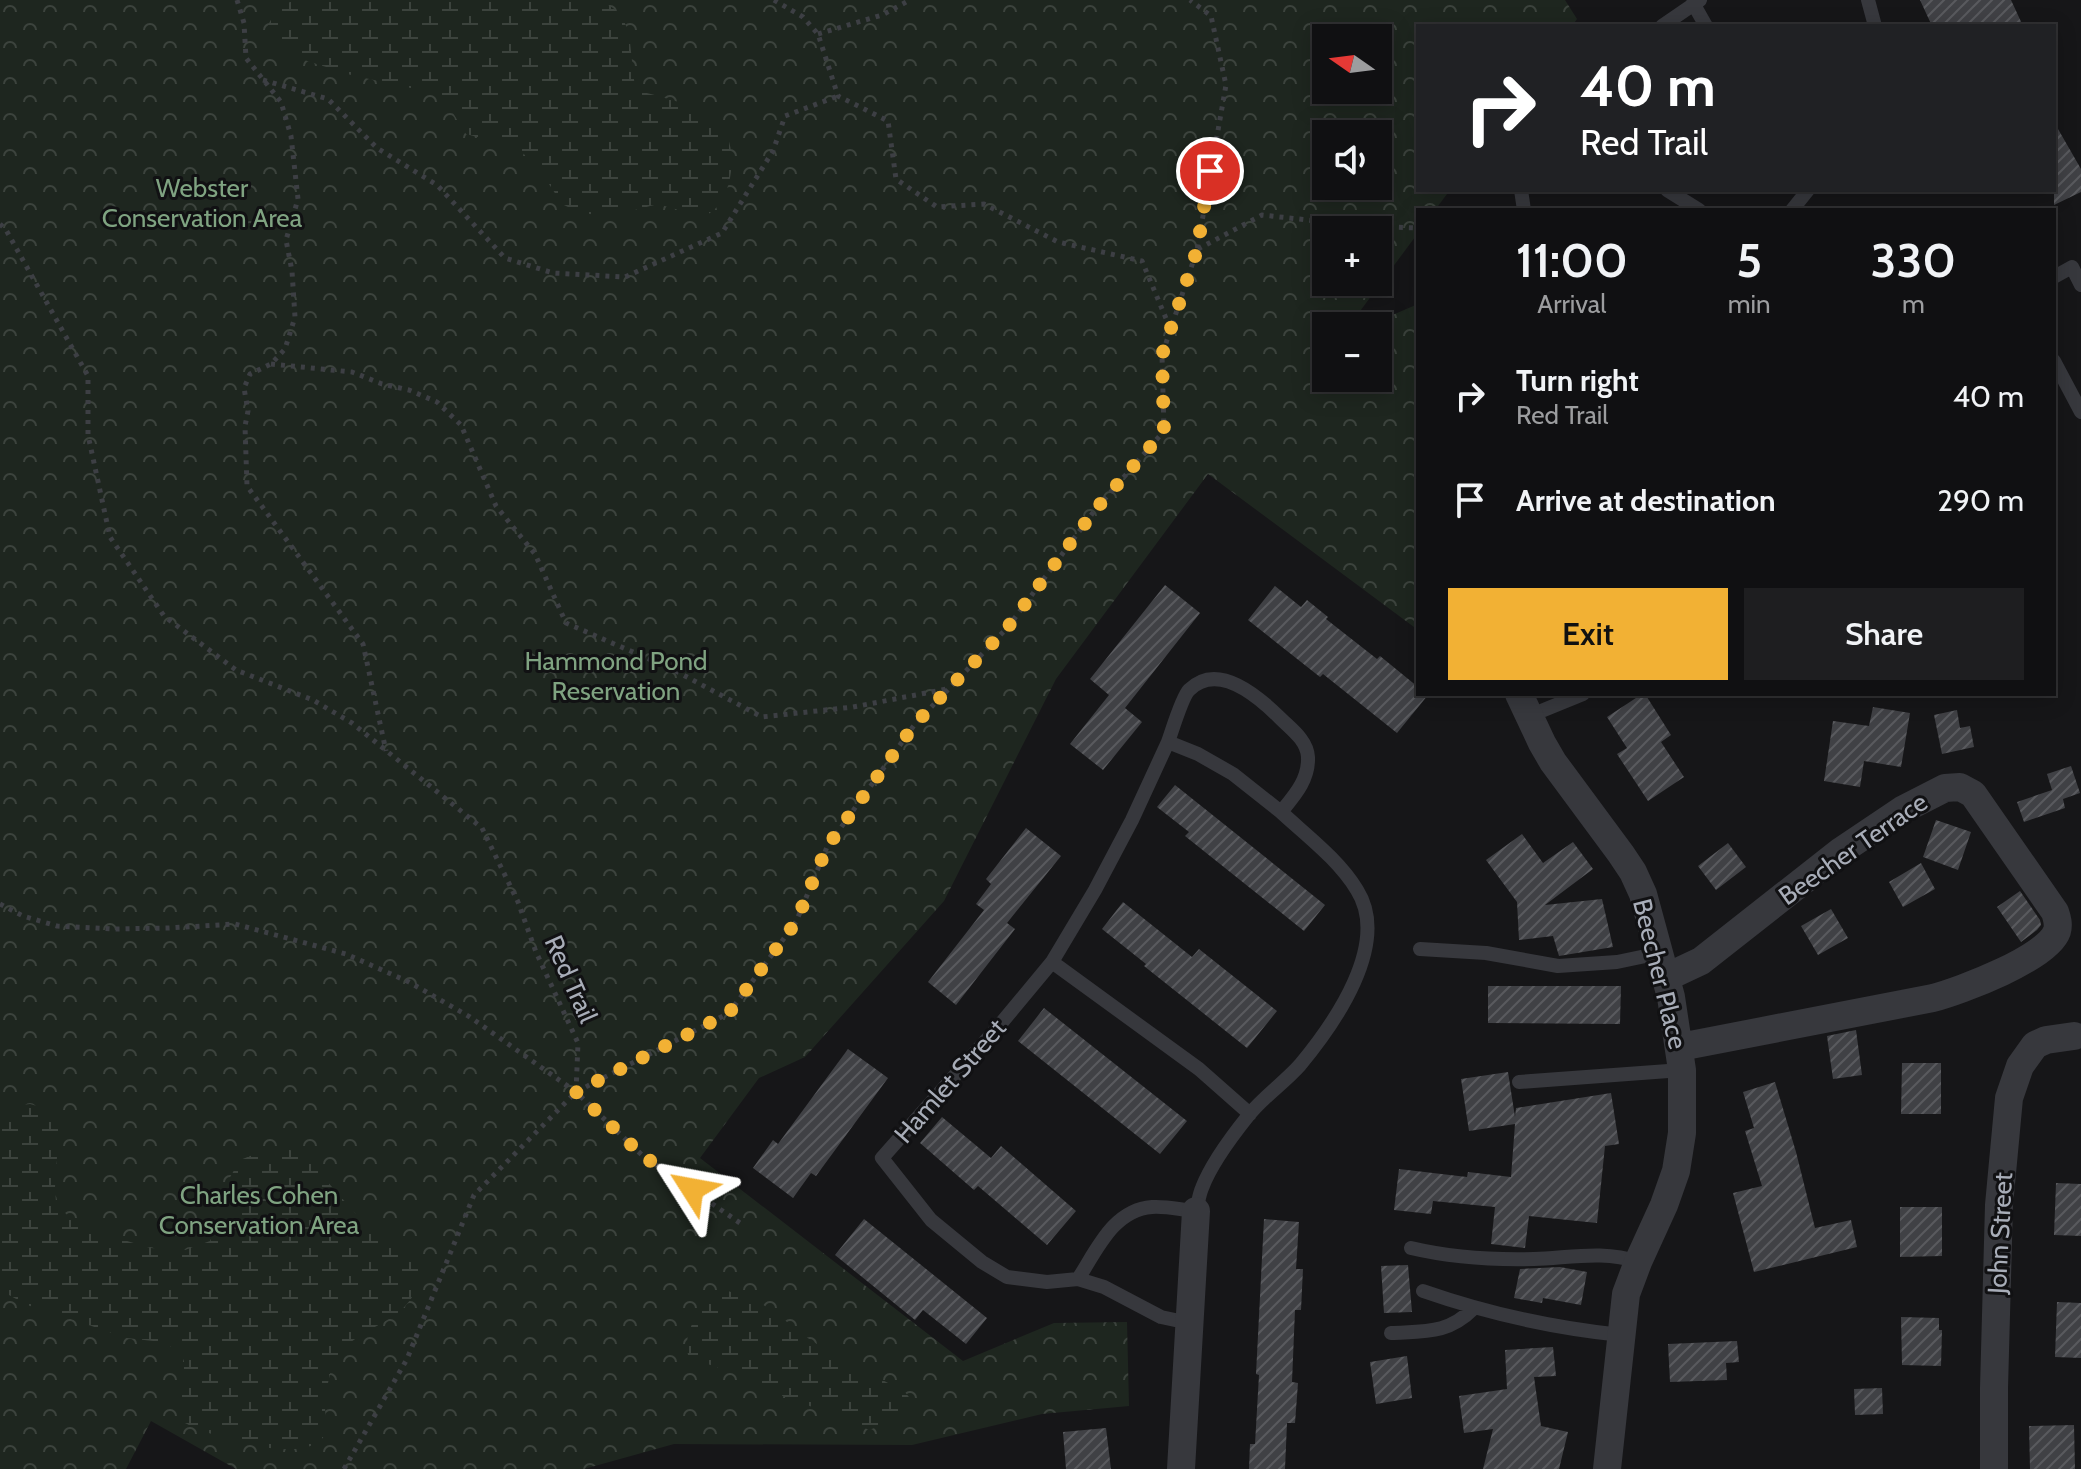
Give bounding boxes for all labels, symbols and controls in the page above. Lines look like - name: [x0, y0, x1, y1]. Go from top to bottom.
- north arrow: [1312, 24, 1392, 104]
- map controls: [1312, 24, 1392, 392]
- text: 40 m: [1580, 52, 1716, 120]
- icon: right: [1448, 56, 1552, 160]
- button: sound: [1312, 120, 1392, 200]
- text: Red Trail: [1580, 120, 1708, 164]
- pin: [1176, 137, 1244, 205]
- icon: arrive: [1188, 149, 1232, 193]
- park label: Webster Conservation Area: [102, 172, 303, 234]
- button: +: [1312, 216, 1392, 296]
- text: 11:00: [1516, 231, 1628, 289]
- text: 5: [1736, 231, 1762, 289]
- text: 330: [1871, 231, 1956, 289]
- text: Arrival: [1537, 288, 1606, 320]
- text: min: [1728, 288, 1771, 320]
- text: m: [1902, 288, 1925, 320]
- button: −: [1312, 312, 1392, 392]
- text: Turn right: [1516, 362, 1639, 399]
- icon: right: [1448, 374, 1492, 418]
- text: 40 m: [1953, 378, 2024, 415]
- text: Red Trail: [1516, 399, 1609, 431]
- icon: arrive: [1448, 478, 1492, 522]
- text: Arrive at destination: [1516, 482, 1776, 519]
- text: 290 m: [1937, 482, 2024, 519]
- button: Exit: [1448, 588, 1728, 680]
- button: Share: [1744, 588, 2024, 680]
- park label: Hammond Pond Reservation: [524, 645, 708, 707]
- street label: Beecher Terrace: [1772, 786, 1934, 912]
- street label: Beecher Place: [1626, 896, 1694, 1052]
- street label: Red Trail: [538, 930, 604, 1028]
- street label: Hamlet Street: [887, 1012, 1013, 1150]
- position arrow: [650, 1147, 734, 1231]
- street label: John Street: [1981, 1171, 2019, 1296]
- park label: Charles Cohen Conservation Area: [159, 1179, 360, 1241]

